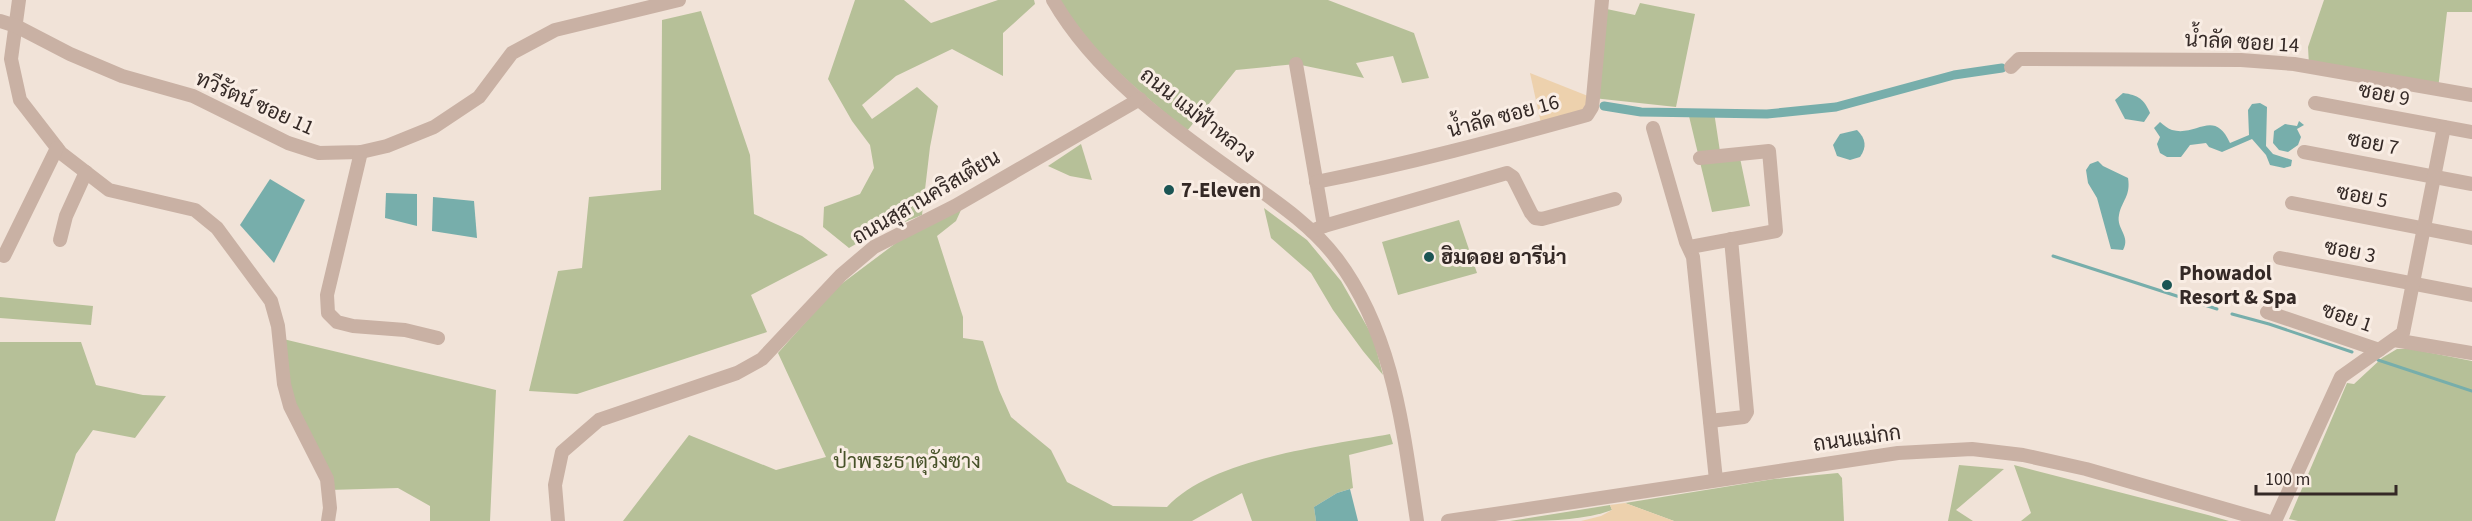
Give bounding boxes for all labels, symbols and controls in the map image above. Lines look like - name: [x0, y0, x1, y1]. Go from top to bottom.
- street label: น้ำลัด ซอย 14: [2184, 21, 2300, 60]
- street label: ถนน แม่ฟ้าหลวง: [1134, 60, 1262, 170]
- street label: ทวีรัตน์ ซอย 11: [191, 63, 319, 143]
- street label: ซอย 9: [2356, 74, 2412, 114]
- street label: น้ำลัด ซอย 16: [1443, 84, 1562, 145]
- street label: ซอย 7: [2345, 123, 2401, 163]
- street label: ถนนสุสานคริสเตียน: [846, 142, 1006, 252]
- place label: 7-Eleven: [1181, 175, 1261, 205]
- street label: ซอย 5: [2334, 176, 2390, 216]
- marker: 7-Eleven: [1162, 183, 1176, 197]
- street label: ซอย 3: [2322, 231, 2378, 271]
- place label: ฮิมดอย อารีน่า: [1441, 242, 1567, 272]
- marker: ฮิมดอย อารีน่า: [1422, 250, 1436, 264]
- place label: Phowadol Resort & Spa: [2179, 258, 2297, 312]
- marker: Phowadol Resort & Spa: [2160, 278, 2174, 292]
- street label: ซอย 1: [2318, 294, 2376, 340]
- street label: ถนนแม่กก: [1811, 417, 1903, 459]
- park label: ป่าพระธาตุวังซาง: [833, 446, 981, 476]
- scale bar: [2256, 458, 2396, 496]
- text: 100 m: [2265, 467, 2310, 492]

